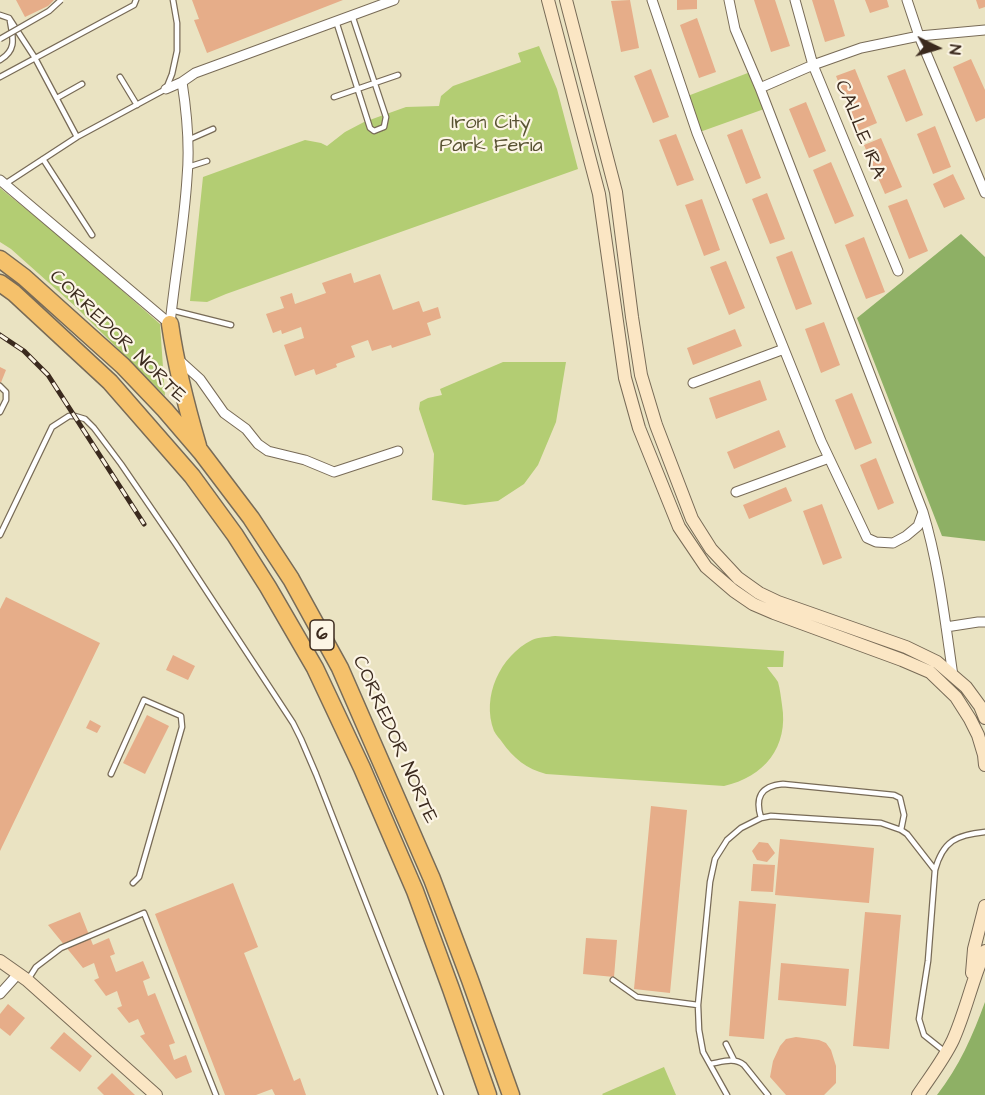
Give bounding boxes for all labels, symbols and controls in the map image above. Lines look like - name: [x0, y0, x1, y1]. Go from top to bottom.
- north arrow: [907, 18, 967, 78]
- text: N: [944, 44, 966, 56]
- street label: CALLE 1RA: [828, 77, 890, 183]
- park label: Iron City Park Feria: [439, 112, 543, 159]
- street label: CORREDOR NORTE: [44, 265, 190, 409]
- road number: 6: [310, 620, 334, 650]
- street label: CORREDOR NORTE: [346, 652, 442, 828]

